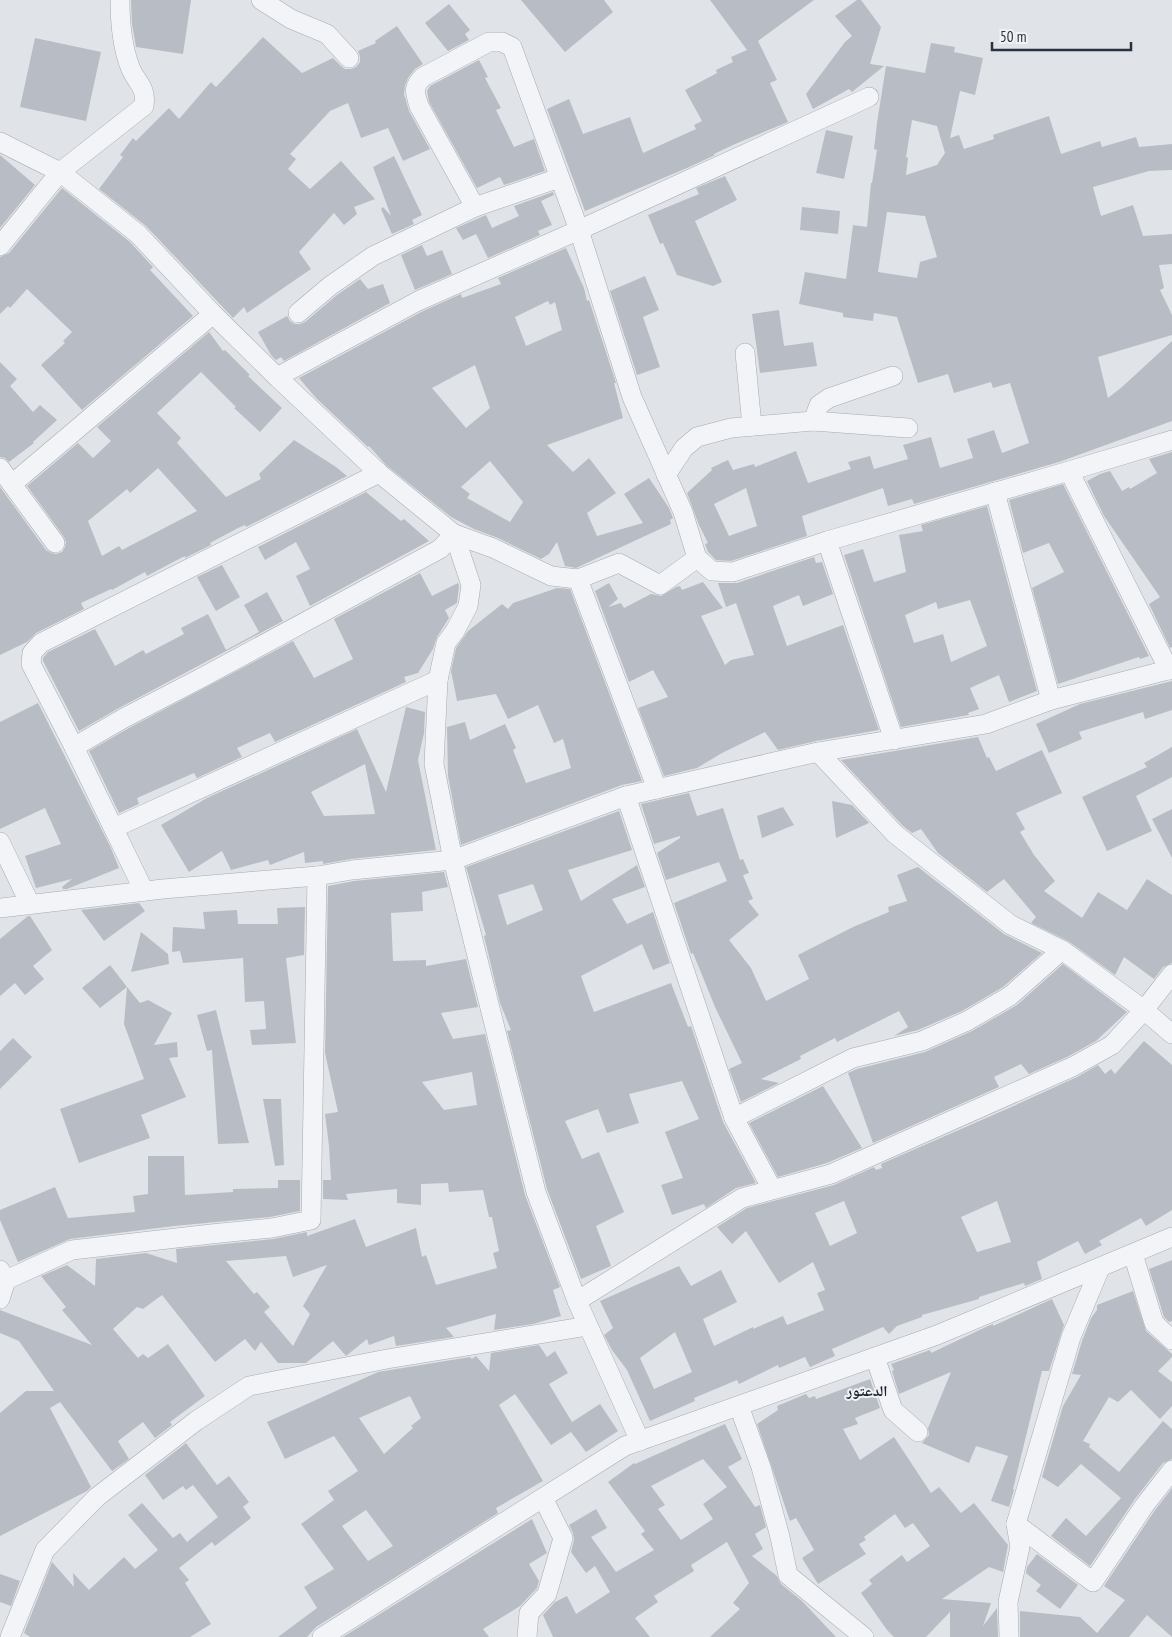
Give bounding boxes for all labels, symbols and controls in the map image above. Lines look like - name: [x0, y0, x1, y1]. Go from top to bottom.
- scale bar: [992, 20, 1131, 52]
- text: 50 m: [1000, 27, 1026, 46]
- district label: الدعتور: [846, 1381, 887, 1400]

